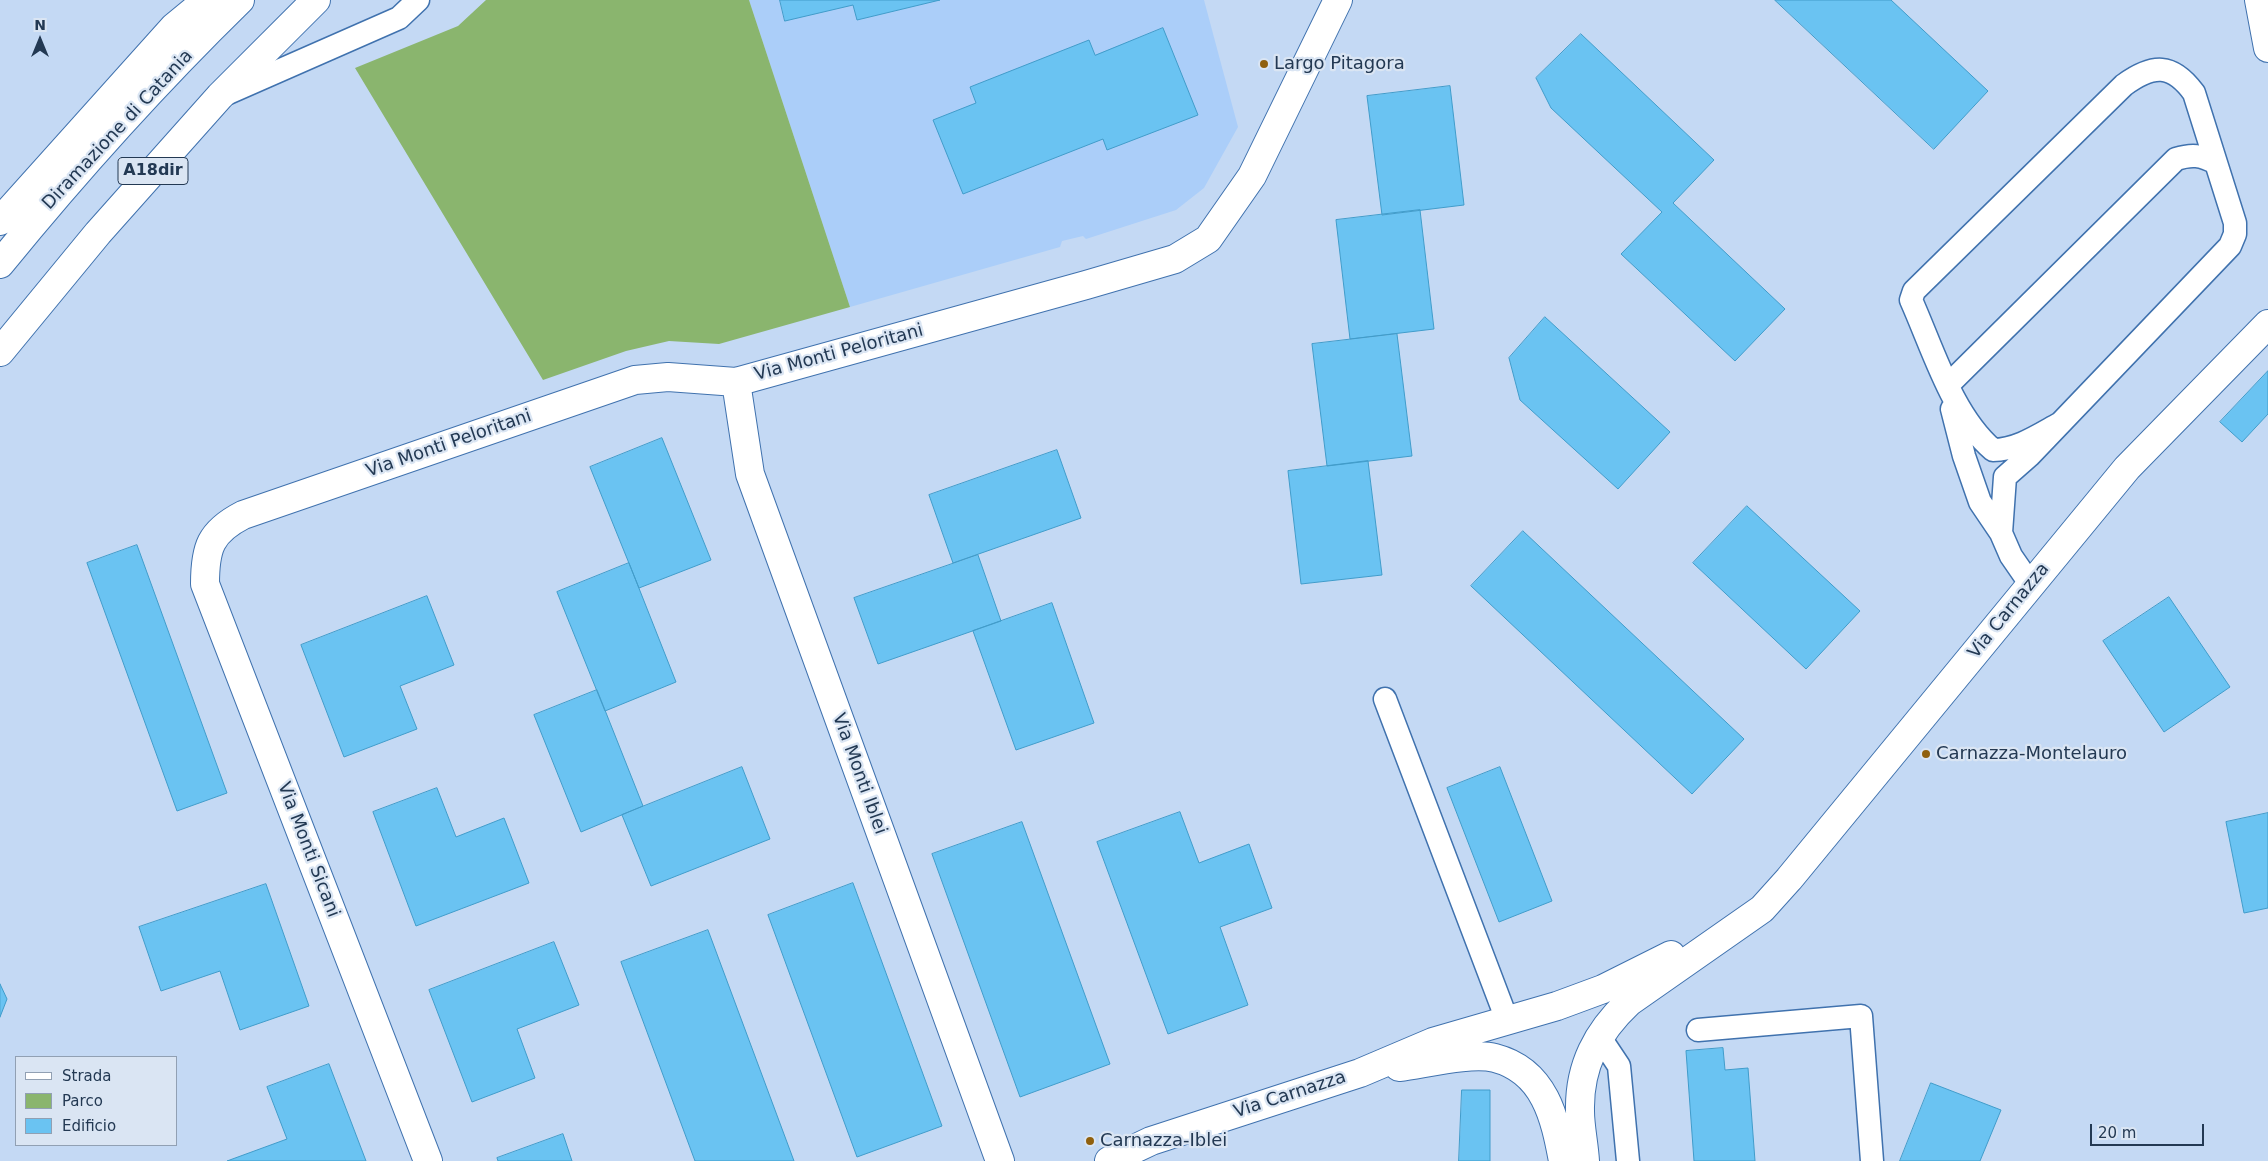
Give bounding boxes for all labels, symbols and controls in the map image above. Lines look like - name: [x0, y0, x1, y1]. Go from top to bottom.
- north arrow: [15, 15, 65, 65]
- text: N: [34, 17, 46, 33]
- street label: Diramazione di Catania: [38, 46, 198, 214]
- place label: Largo Pitagora: [1274, 53, 1405, 75]
- marker: Largo Pitagora: [1258, 58, 1270, 70]
- road number: A18dir: [118, 158, 188, 185]
- street label: Via Monti Peloritani: [752, 320, 926, 386]
- street label: Via Monti Peloritani: [363, 406, 535, 482]
- street label: Via Carnazza: [1964, 559, 2054, 663]
- street label: Via Monti Iblei: [827, 711, 891, 837]
- place label: Carnazza-Montelauro: [1936, 743, 2127, 765]
- marker: Carnazza-Montelauro: [1920, 748, 1932, 760]
- street label: Via Monti Sicani: [272, 779, 344, 921]
- legend: [15, 1056, 178, 1146]
- text: Strada: [62, 1067, 111, 1085]
- street label: Via Carnazza: [1231, 1067, 1349, 1123]
- text: Parco: [62, 1092, 103, 1110]
- scale bar: [2093, 1114, 2207, 1146]
- text: Edificio: [62, 1117, 116, 1135]
- text: 20 m: [2098, 1124, 2136, 1142]
- place label: Carnazza-Iblei: [1100, 1130, 1227, 1152]
- marker: Carnazza-Iblei: [1084, 1135, 1096, 1147]

